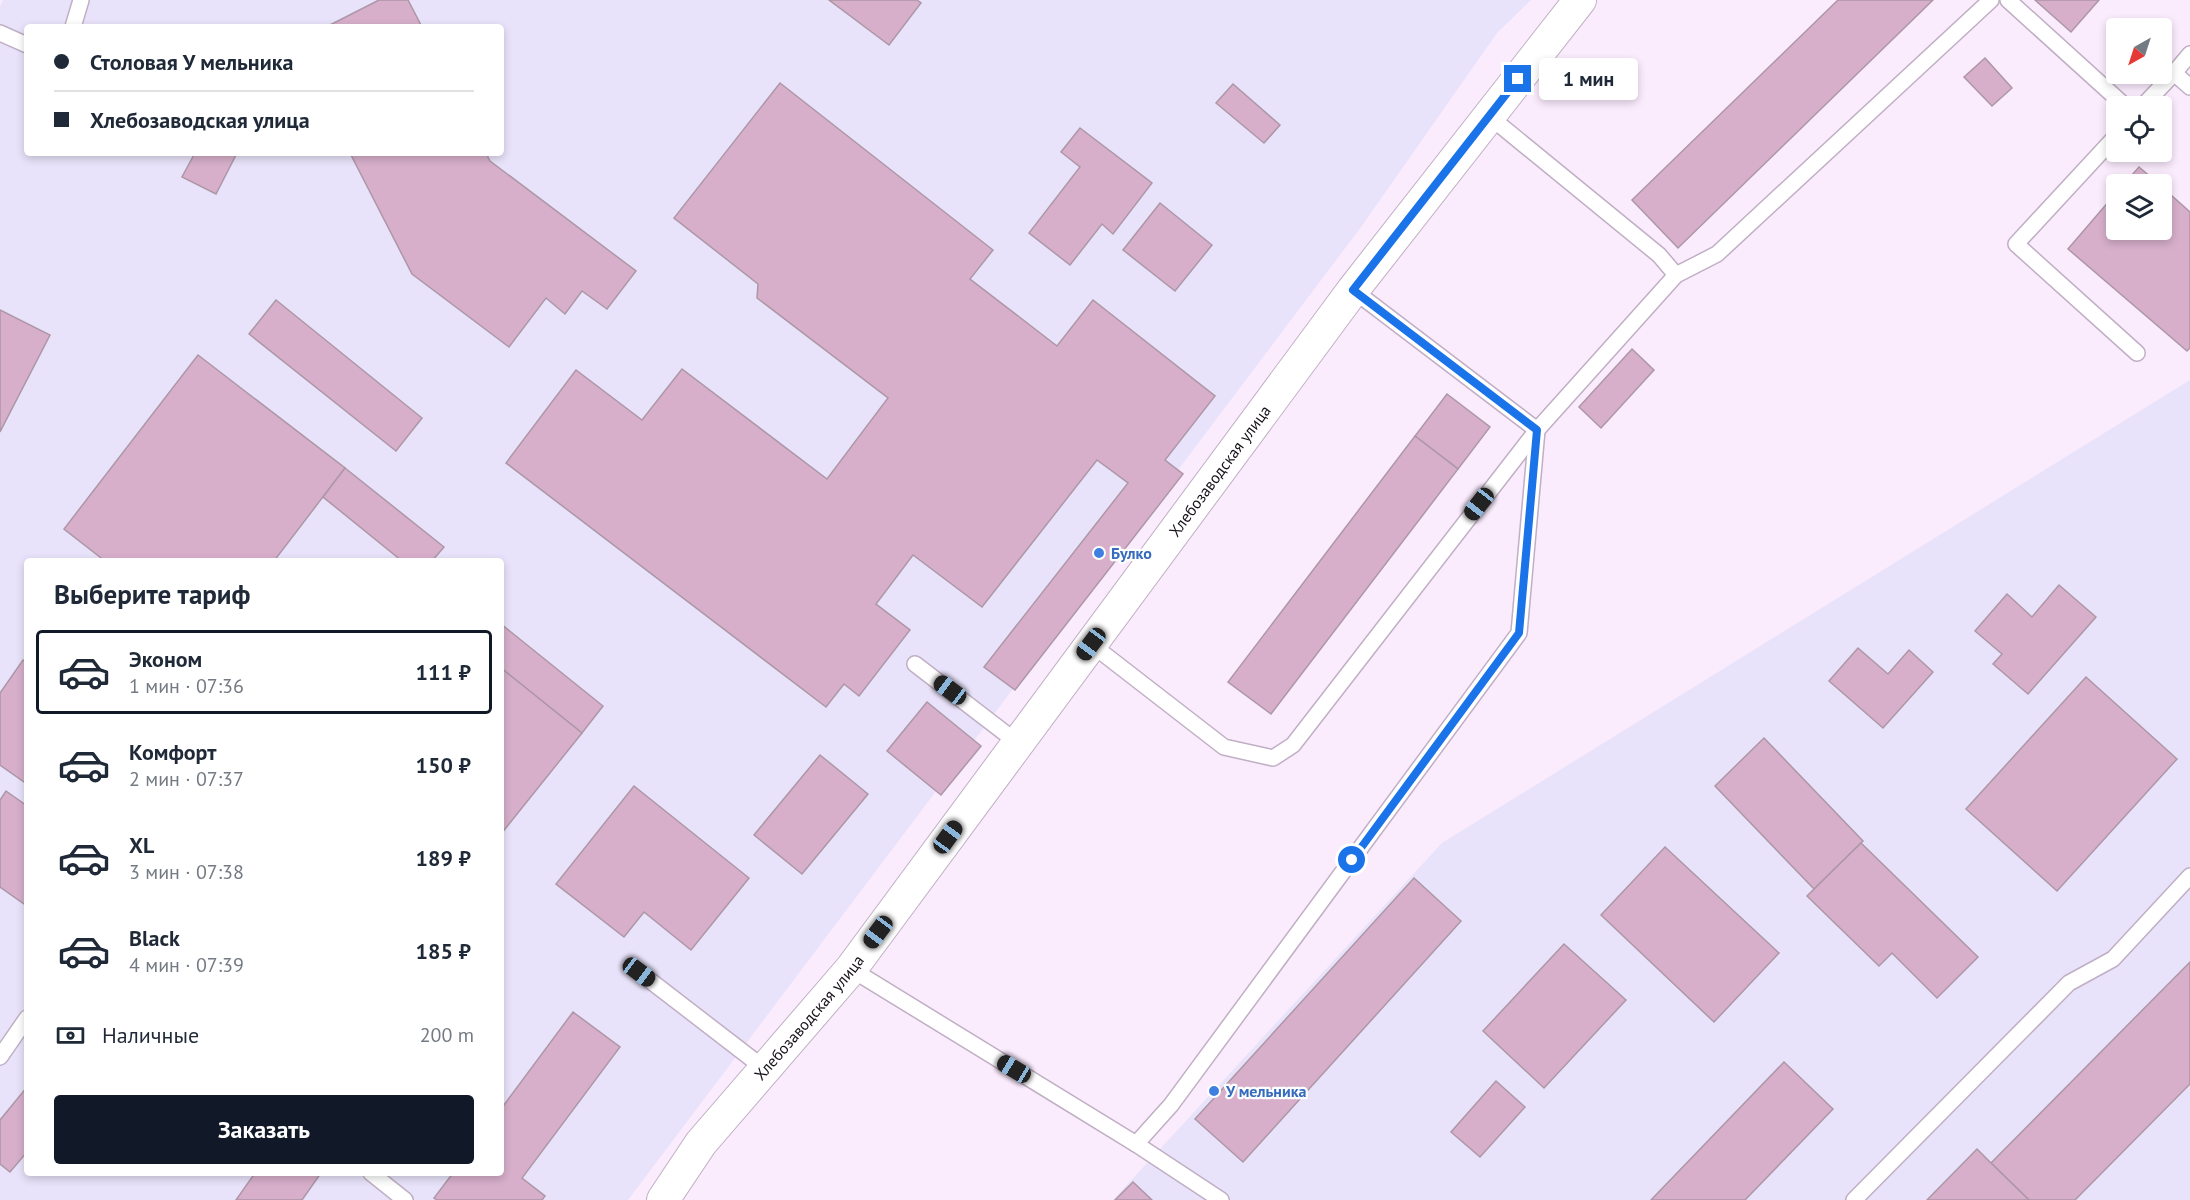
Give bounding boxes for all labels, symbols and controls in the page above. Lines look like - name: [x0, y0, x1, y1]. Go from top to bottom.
- north arrow: [2106, 18, 2172, 84]
- map controls: [2106, 18, 2172, 240]
- text: Столовая У мельника: [90, 48, 293, 76]
- callout: 1 мин: [1539, 58, 1638, 100]
- route end: [1504, 65, 1531, 92]
- text: 1 мин: [1563, 66, 1614, 92]
- button: locate: [2106, 96, 2172, 162]
- text: Хлебозаводская улица: [90, 106, 310, 134]
- button: layers: [2106, 174, 2172, 240]
- street label: Хлебозаводская улица: [1164, 401, 1275, 540]
- car: [1461, 484, 1497, 524]
- place label: Булко: [1111, 543, 1152, 563]
- marker: Булко: [1092, 546, 1106, 560]
- text: Выберите тариф: [54, 577, 250, 611]
- car: [1073, 624, 1109, 664]
- icon: car: [57, 645, 111, 699]
- text: Эконом: [129, 645, 202, 673]
- text: 111 ₽: [416, 658, 471, 686]
- car: [930, 672, 970, 708]
- text: 1 мин · 07:36: [129, 673, 244, 699]
- icon: car: [57, 738, 111, 792]
- text: Комфорт: [129, 738, 217, 766]
- text: 150 ₽: [416, 751, 471, 779]
- text: 2 мин · 07:37: [129, 766, 244, 792]
- car: [930, 817, 966, 857]
- icon: car: [57, 831, 111, 885]
- text: XL: [129, 831, 154, 859]
- text: 189 ₽: [416, 844, 471, 872]
- route start: [1338, 846, 1365, 873]
- text: 3 мин · 07:38: [129, 859, 244, 885]
- car: [860, 912, 896, 952]
- icon: car: [57, 924, 111, 978]
- text: Black: [129, 924, 180, 952]
- text: 185 ₽: [416, 937, 471, 965]
- street label: Хлебозаводская улица: [750, 951, 868, 1084]
- text: 4 мин · 07:39: [129, 952, 244, 978]
- car: [619, 954, 659, 990]
- icon: cash: [54, 1019, 87, 1052]
- text: Наличные: [102, 1021, 199, 1049]
- text: 200 m: [420, 1022, 474, 1048]
- car: [994, 1052, 1034, 1086]
- place label: У мельника: [1225, 1081, 1306, 1101]
- marker: У мельника: [1207, 1084, 1221, 1098]
- button: Заказать: [54, 1095, 474, 1164]

